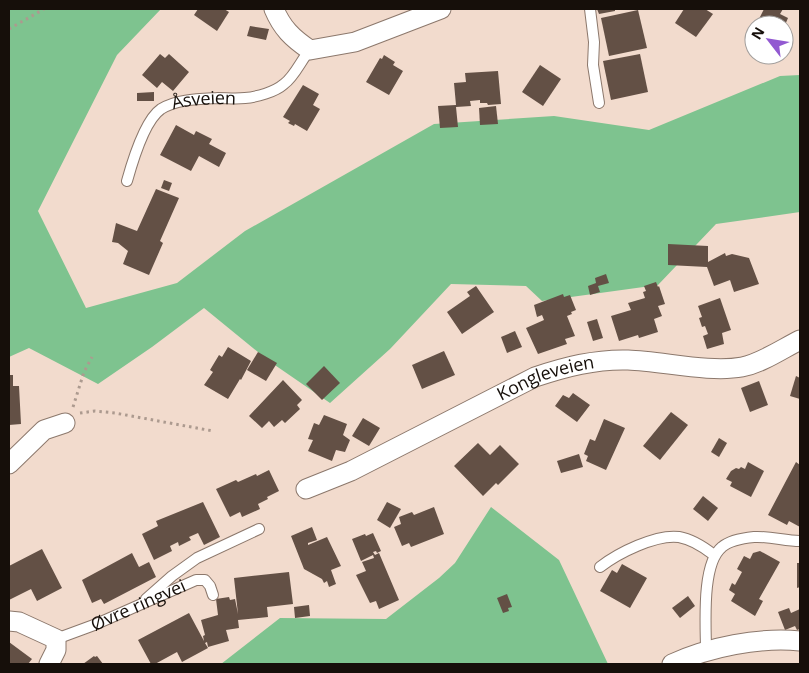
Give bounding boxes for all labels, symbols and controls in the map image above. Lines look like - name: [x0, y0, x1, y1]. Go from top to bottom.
- north arrow: [744, 15, 794, 65]
- text: N: [746, 23, 769, 43]
- street label: Åsveien: [168, 85, 236, 114]
- street label: Kongleveien: [492, 349, 596, 406]
- street label: Øvre ringvei: [87, 573, 189, 636]

